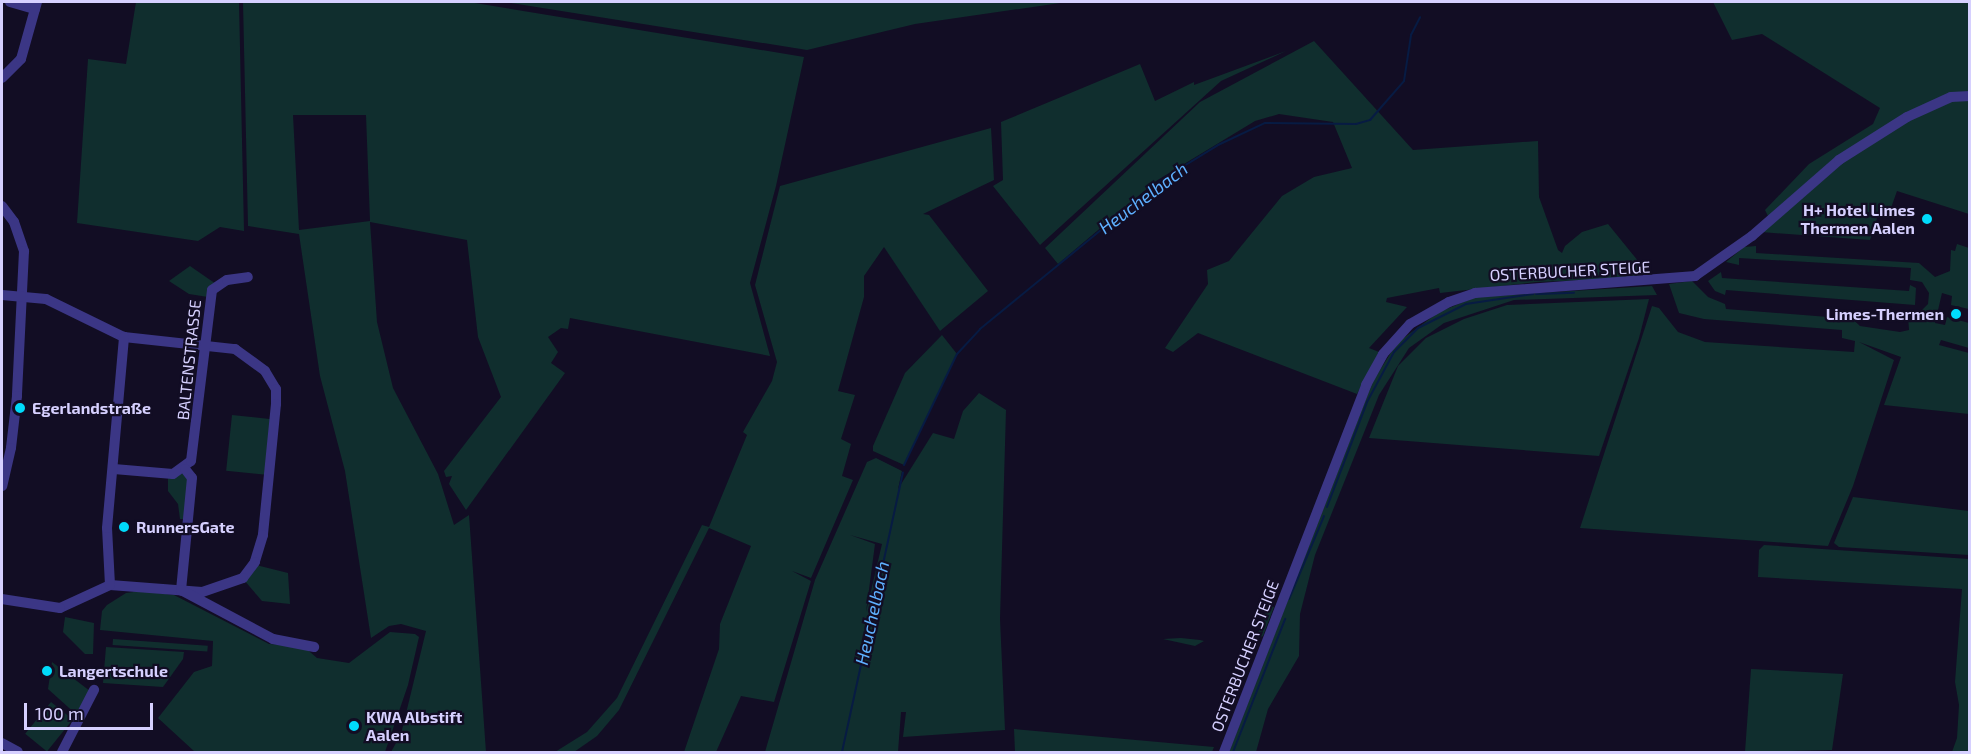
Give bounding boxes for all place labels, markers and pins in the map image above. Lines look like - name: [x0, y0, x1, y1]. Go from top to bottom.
- place label: H+ Hotel Limes Thermen Aalen: [1800, 200, 1915, 238]
- marker: H+ Hotel Limes Thermen Aalen: [1920, 212, 1934, 226]
- place label: Limes-Thermen: [1826, 304, 1944, 324]
- marker: Limes-Thermen: [1949, 307, 1963, 321]
- place label: Egerlandstraße: [32, 398, 151, 418]
- marker: Egerlandstraße: [13, 401, 27, 415]
- place label: RunnersGate: [136, 517, 234, 537]
- marker: RunnersGate: [117, 520, 131, 534]
- place label: Langertschule: [59, 661, 168, 681]
- marker: Langertschule: [40, 664, 54, 678]
- place label: KWA Albstift Aalen: [366, 707, 463, 745]
- marker: KWA Albstift Aalen: [347, 719, 361, 733]

